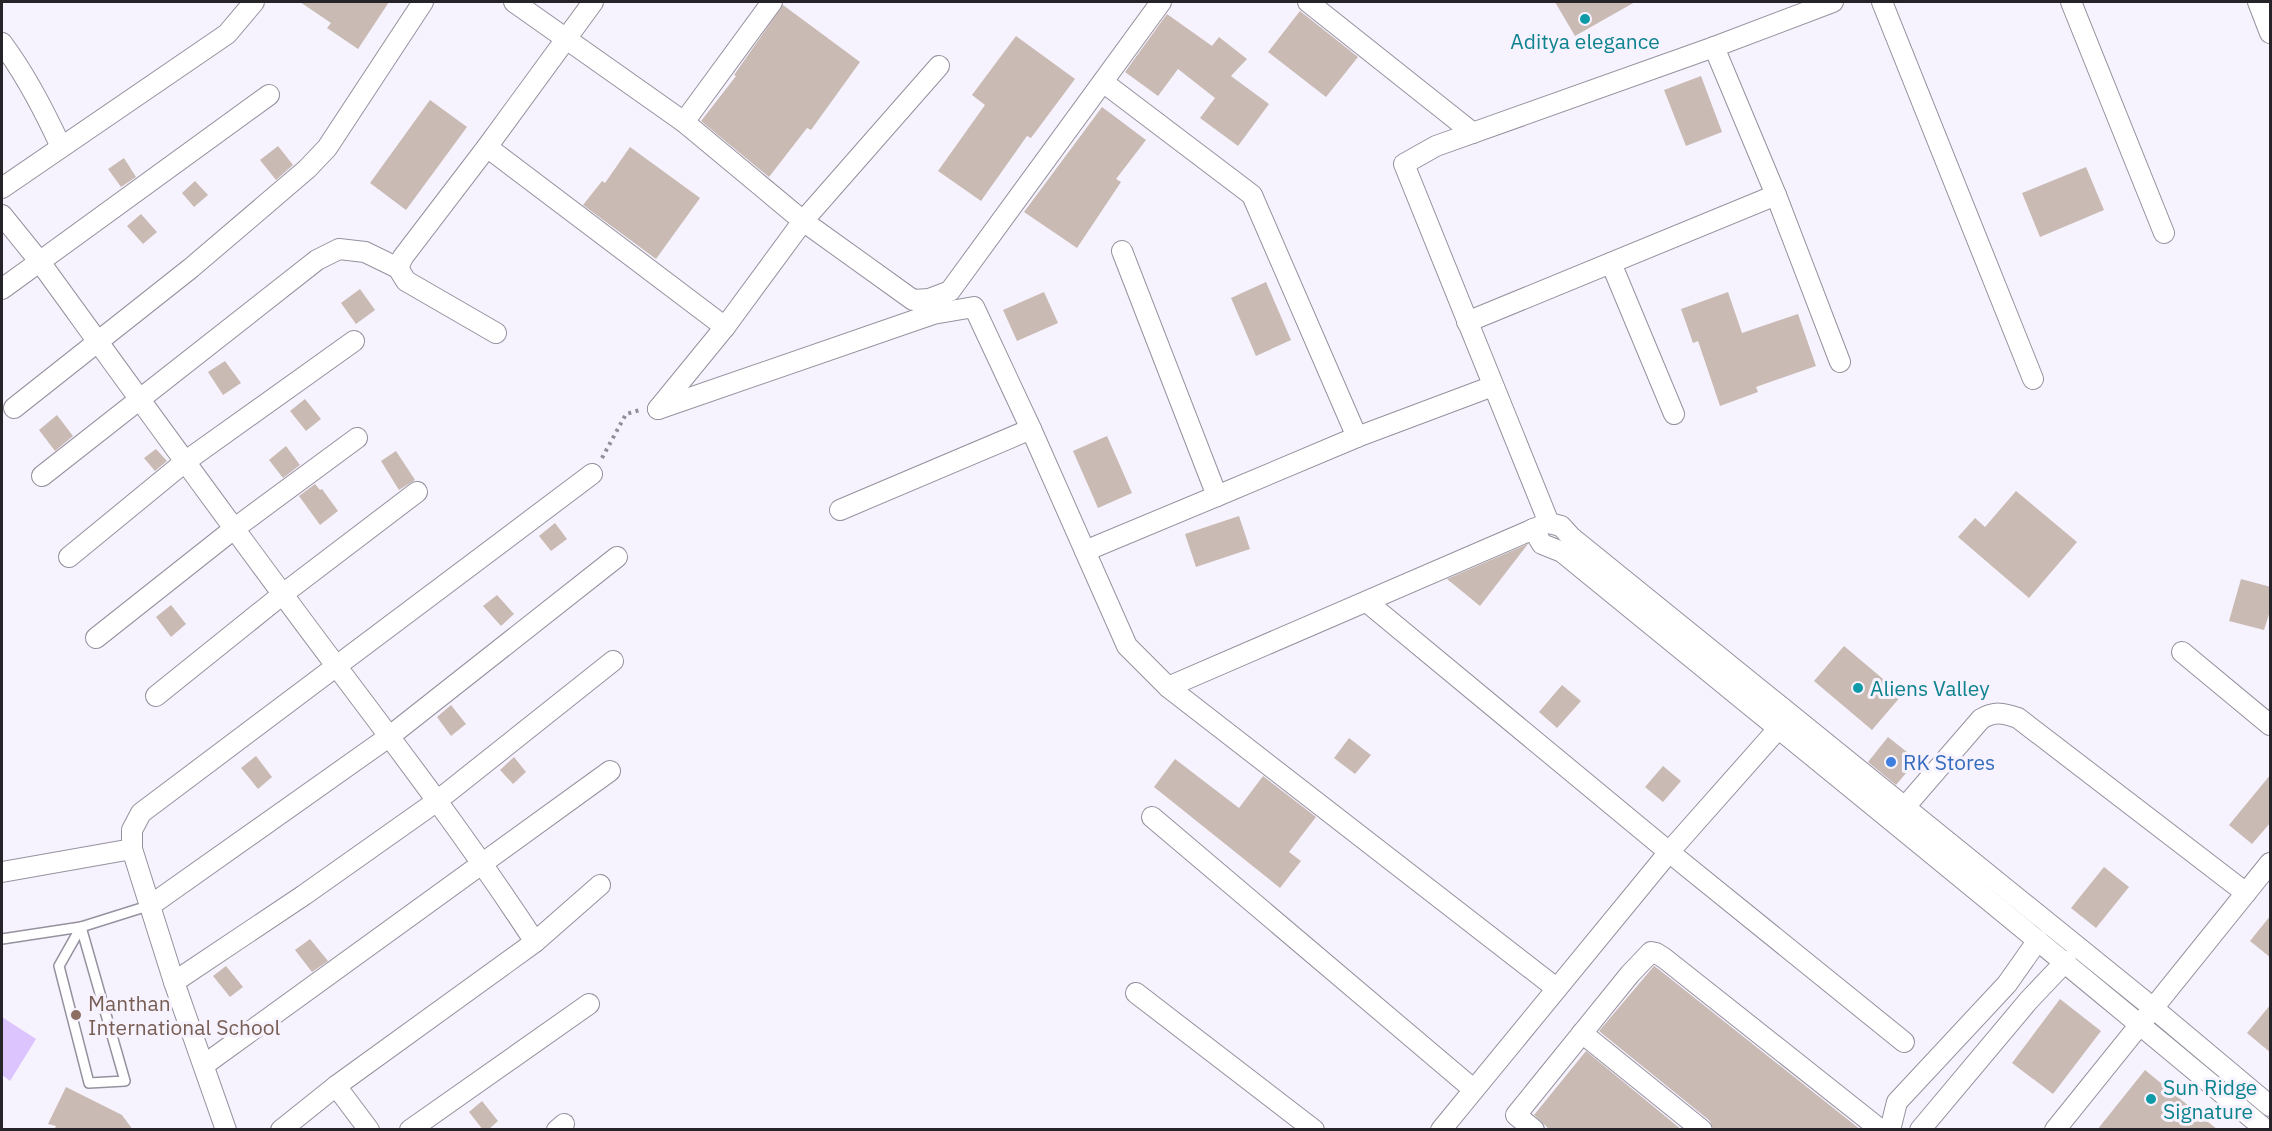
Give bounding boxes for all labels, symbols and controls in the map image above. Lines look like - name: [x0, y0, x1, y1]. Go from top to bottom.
- marker: Aditya elegance: [1578, 12, 1592, 26]
- place label: Aditya elegance: [1510, 27, 1660, 55]
- place label: Aliens Valley: [1870, 674, 1990, 702]
- marker: Aliens Valley: [1851, 681, 1865, 695]
- place label: RK Stores: [1903, 748, 1995, 776]
- marker: RK Stores: [1884, 755, 1898, 769]
- place label: Manthan International School: [88, 989, 280, 1041]
- marker: Manthan International School: [69, 1008, 83, 1022]
- place label: Sun Ridge Signature: [2163, 1073, 2257, 1125]
- marker: Sun Ridge Signature: [2144, 1092, 2158, 1106]

